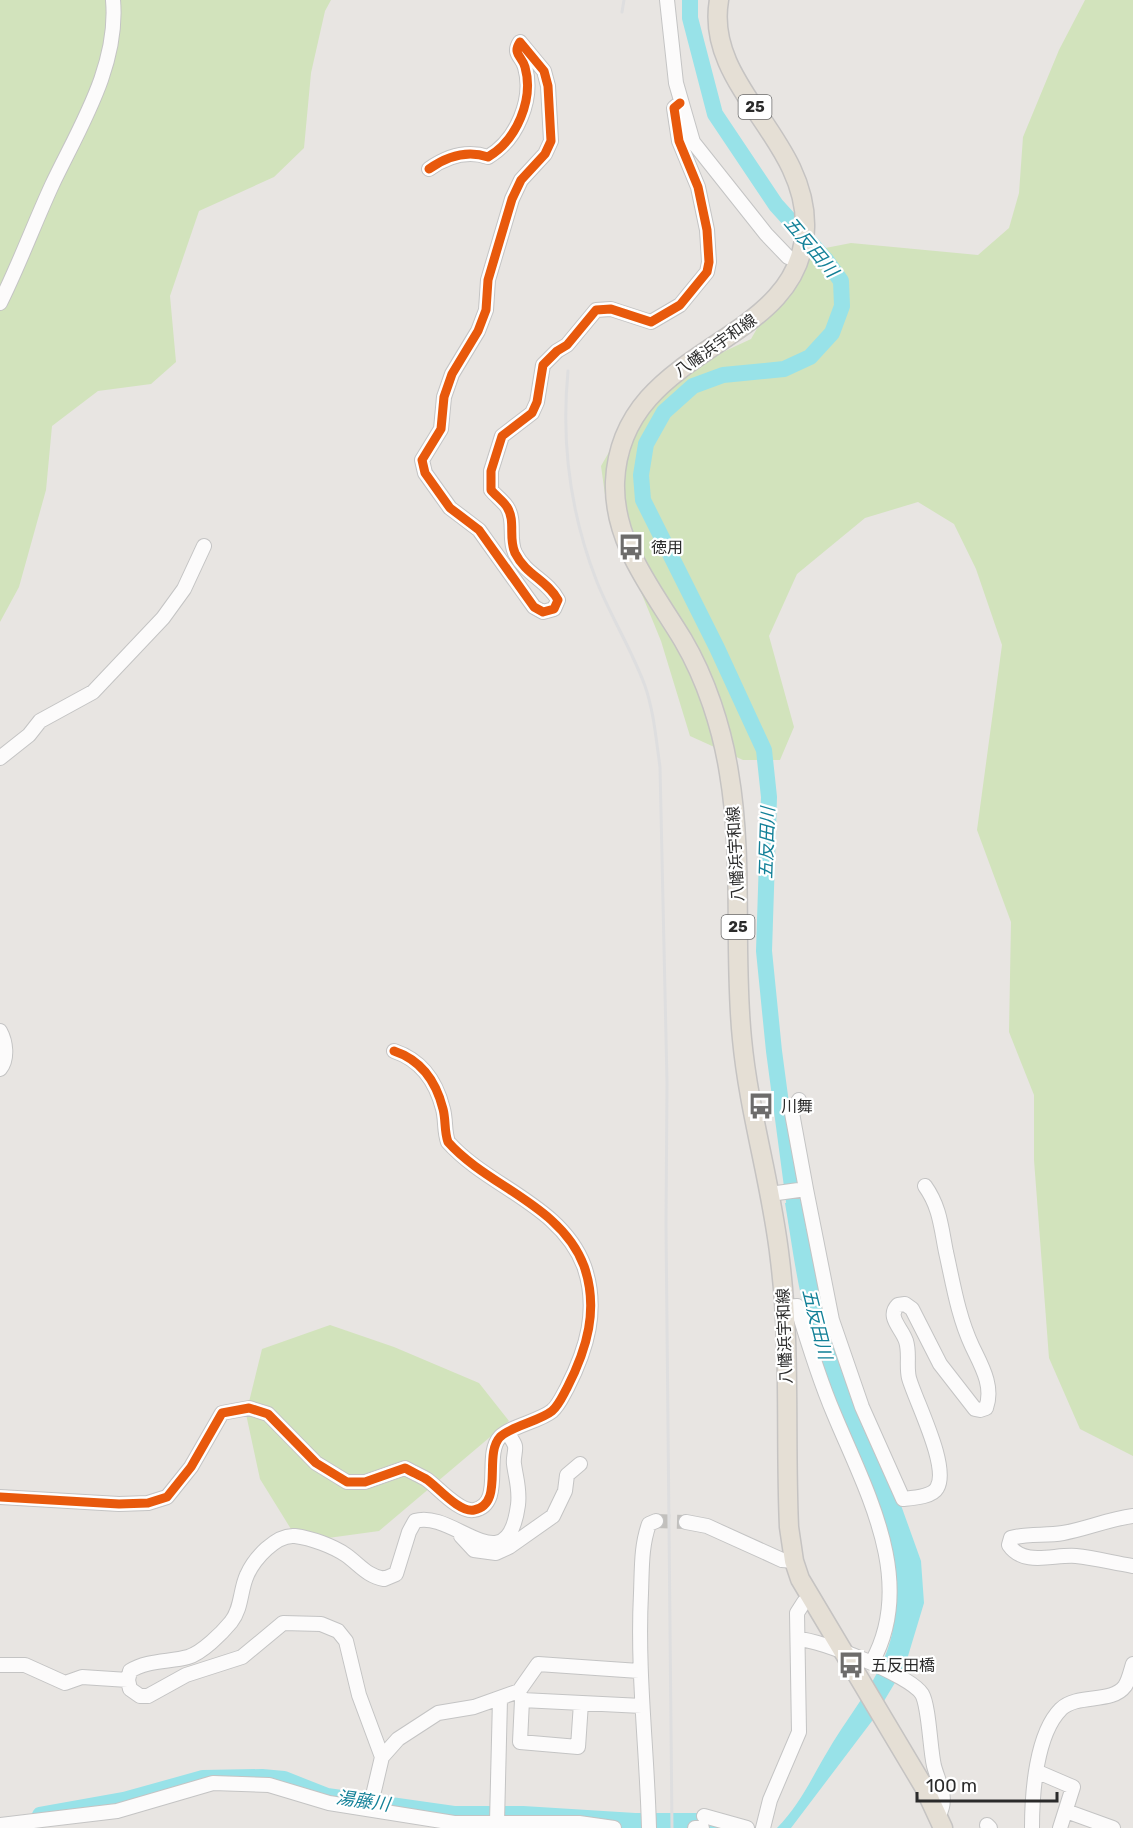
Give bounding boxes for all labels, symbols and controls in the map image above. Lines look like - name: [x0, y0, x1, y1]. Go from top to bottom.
- road number: 25: [738, 95, 771, 119]
- water label: 五反田川: [779, 212, 844, 283]
- street label: 八幡浜宇和線: [671, 310, 760, 381]
- bus stop icon: 徳用: [616, 532, 646, 562]
- place label: 徳用: [651, 538, 683, 557]
- water label: 五反田川: [755, 805, 779, 879]
- street label: 八幡浜宇和線: [723, 806, 747, 902]
- road number: 25: [722, 915, 754, 939]
- bus stop icon: 川舞: [746, 1091, 776, 1121]
- place label: 川舞: [781, 1097, 813, 1116]
- water label: 五反田川: [798, 1286, 837, 1364]
- street label: 八幡浜宇和線: [773, 1288, 796, 1384]
- bus stop icon: 五反田橋: [836, 1650, 866, 1680]
- place label: 五反田橋: [871, 1656, 935, 1675]
- scale bar: [917, 1765, 1056, 1803]
- text: 100 m: [926, 1775, 977, 1797]
- water label: 湯藤川: [335, 1786, 393, 1816]

